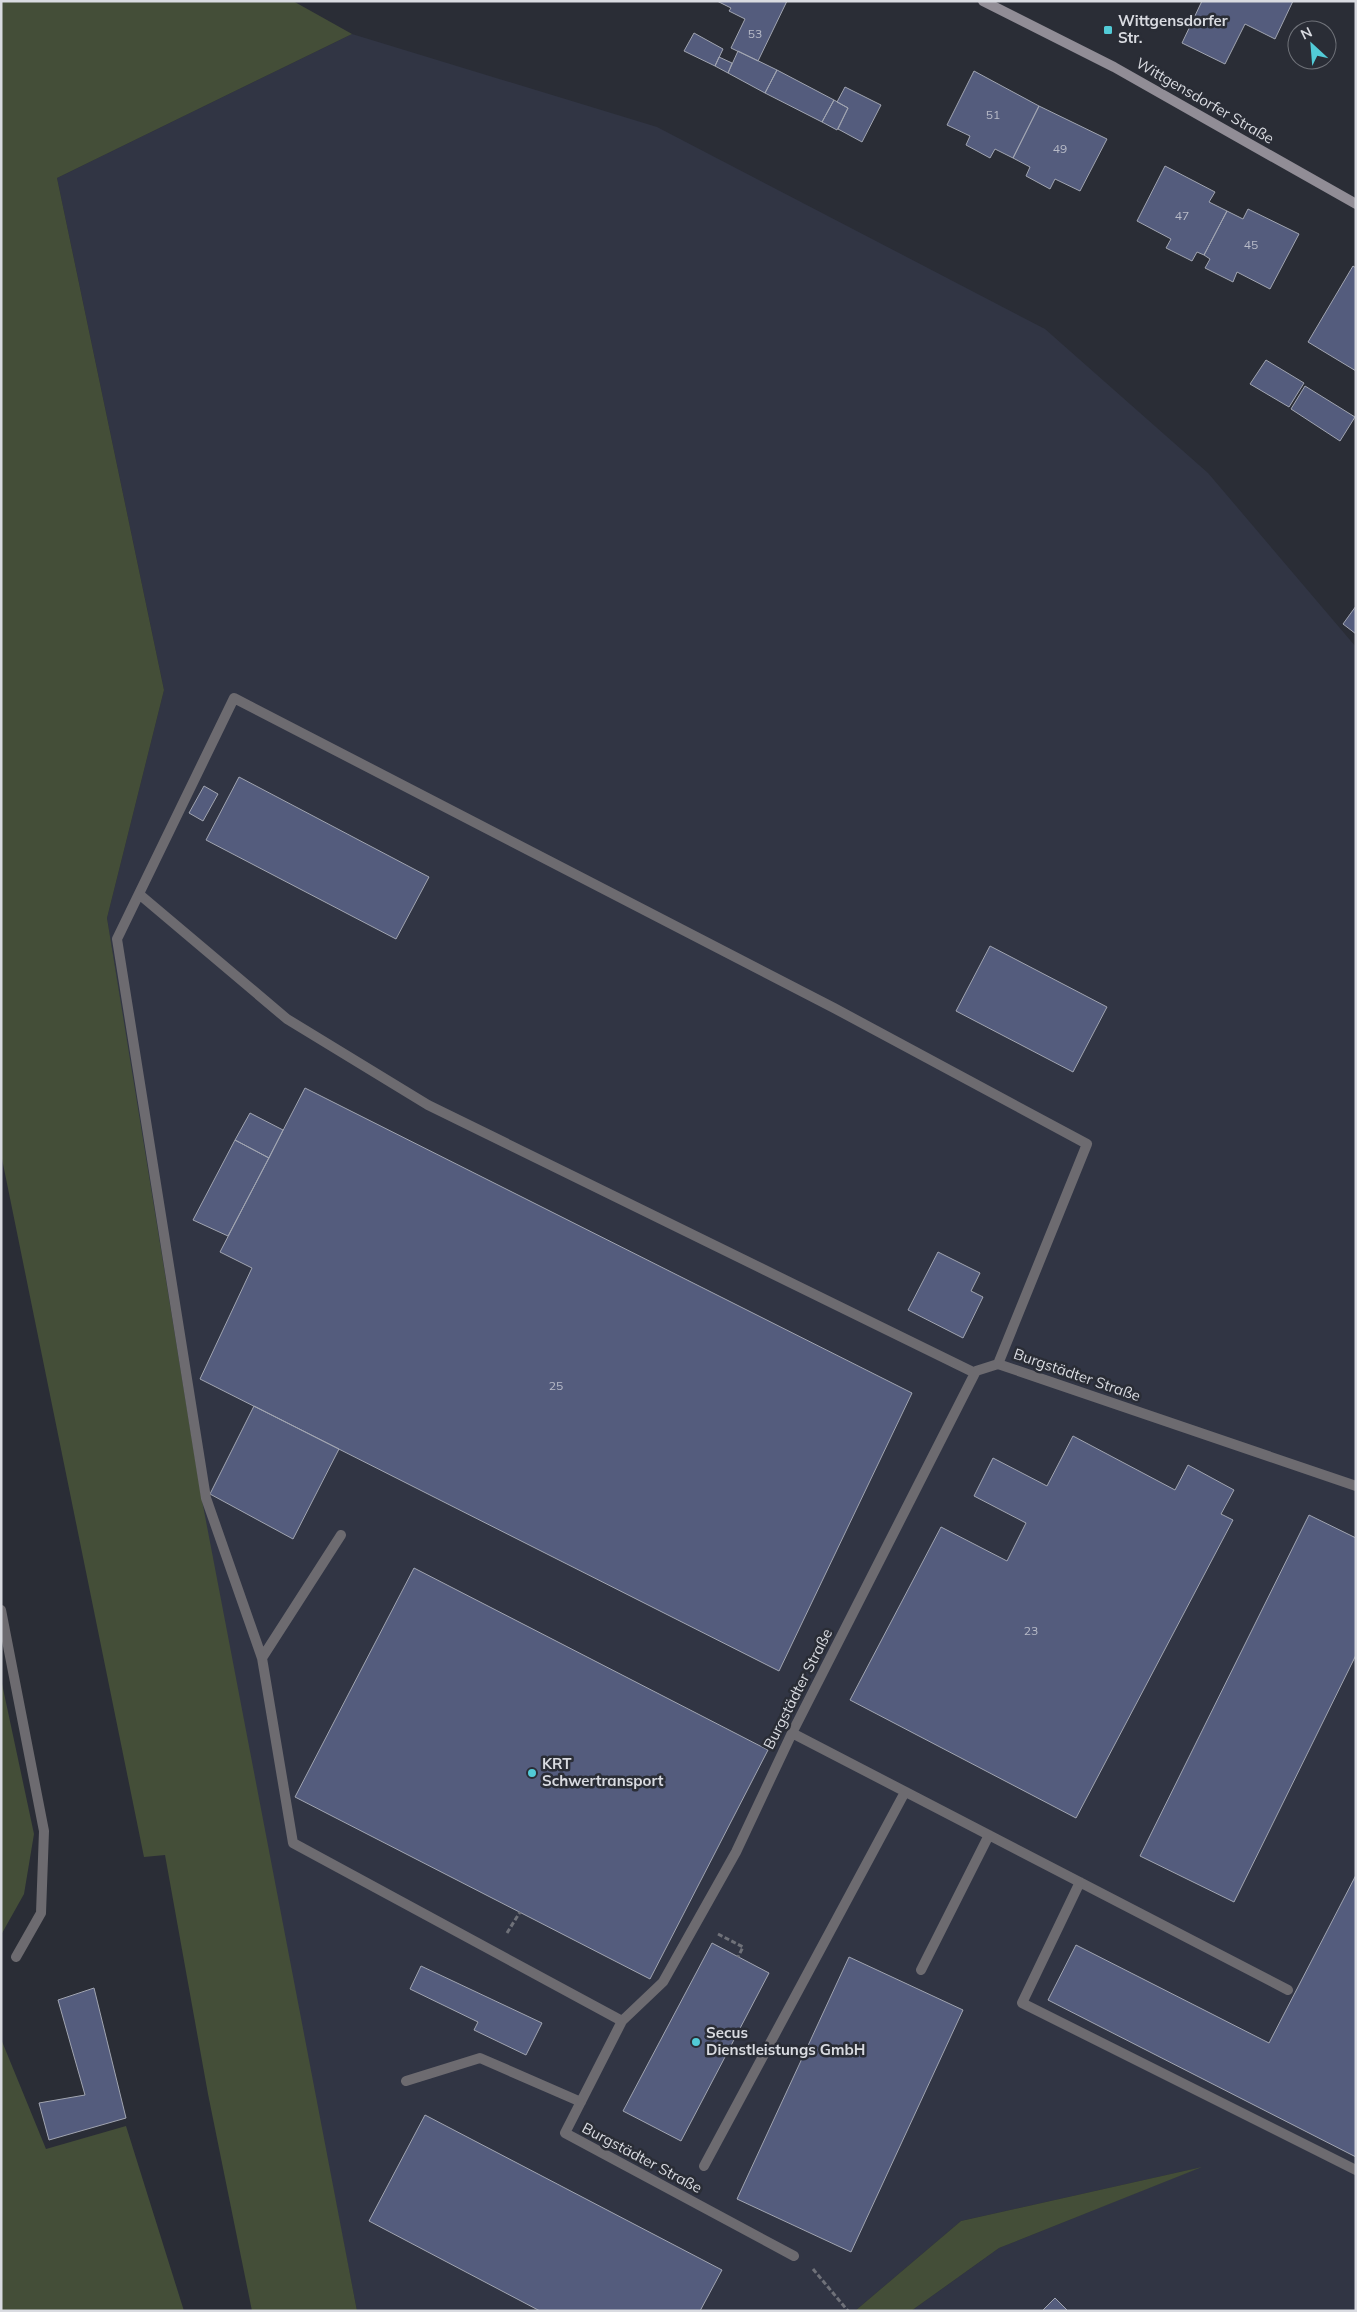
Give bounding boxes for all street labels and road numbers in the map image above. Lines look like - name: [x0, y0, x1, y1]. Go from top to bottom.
- street label: Wittgensdorfer Straße: [1133, 53, 1278, 148]
- street label: Burgstädter Straße: [1011, 1344, 1143, 1405]
- street label: Burgstädter Straße: [759, 1625, 836, 1752]
- street label: Burgstädter Straße: [579, 2118, 705, 2197]

